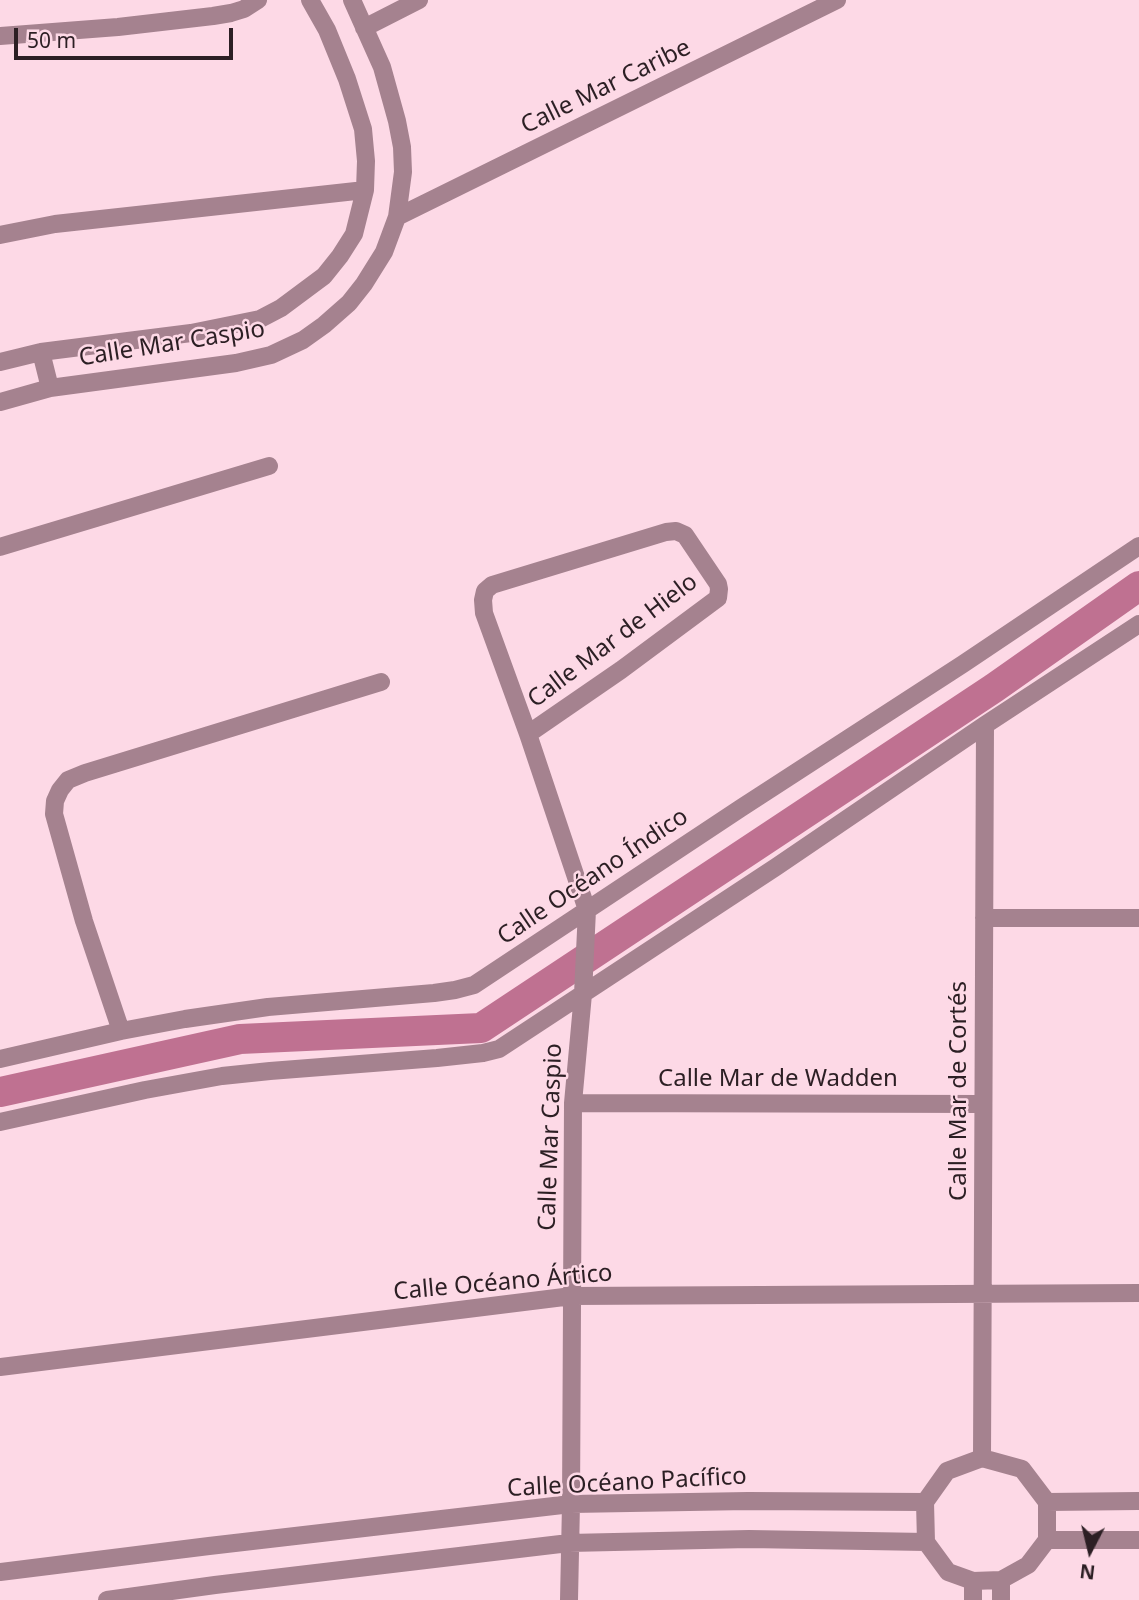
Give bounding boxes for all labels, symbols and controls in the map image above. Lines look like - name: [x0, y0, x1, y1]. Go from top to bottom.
- scale bar: [18, 14, 236, 58]
- text: 50 m: [27, 26, 76, 54]
- street label: Calle Mar Caribe: [516, 33, 696, 141]
- street label: Calle Mar Caspio: [77, 315, 267, 373]
- street label: Calle Mar de Hielo: [522, 568, 704, 714]
- street label: Calle Océano Índico: [492, 803, 694, 951]
- street label: Calle Mar de Cortés: [945, 981, 973, 1201]
- street label: Calle Mar Caspio: [533, 1043, 569, 1231]
- street label: Calle Mar de Wadden: [658, 1065, 898, 1093]
- street label: Calle Océano Ártico: [392, 1259, 614, 1307]
- street label: Calle Océano Pacífico: [506, 1462, 748, 1504]
- north arrow: [1055, 1516, 1125, 1586]
- text: N: [1078, 1558, 1097, 1586]

